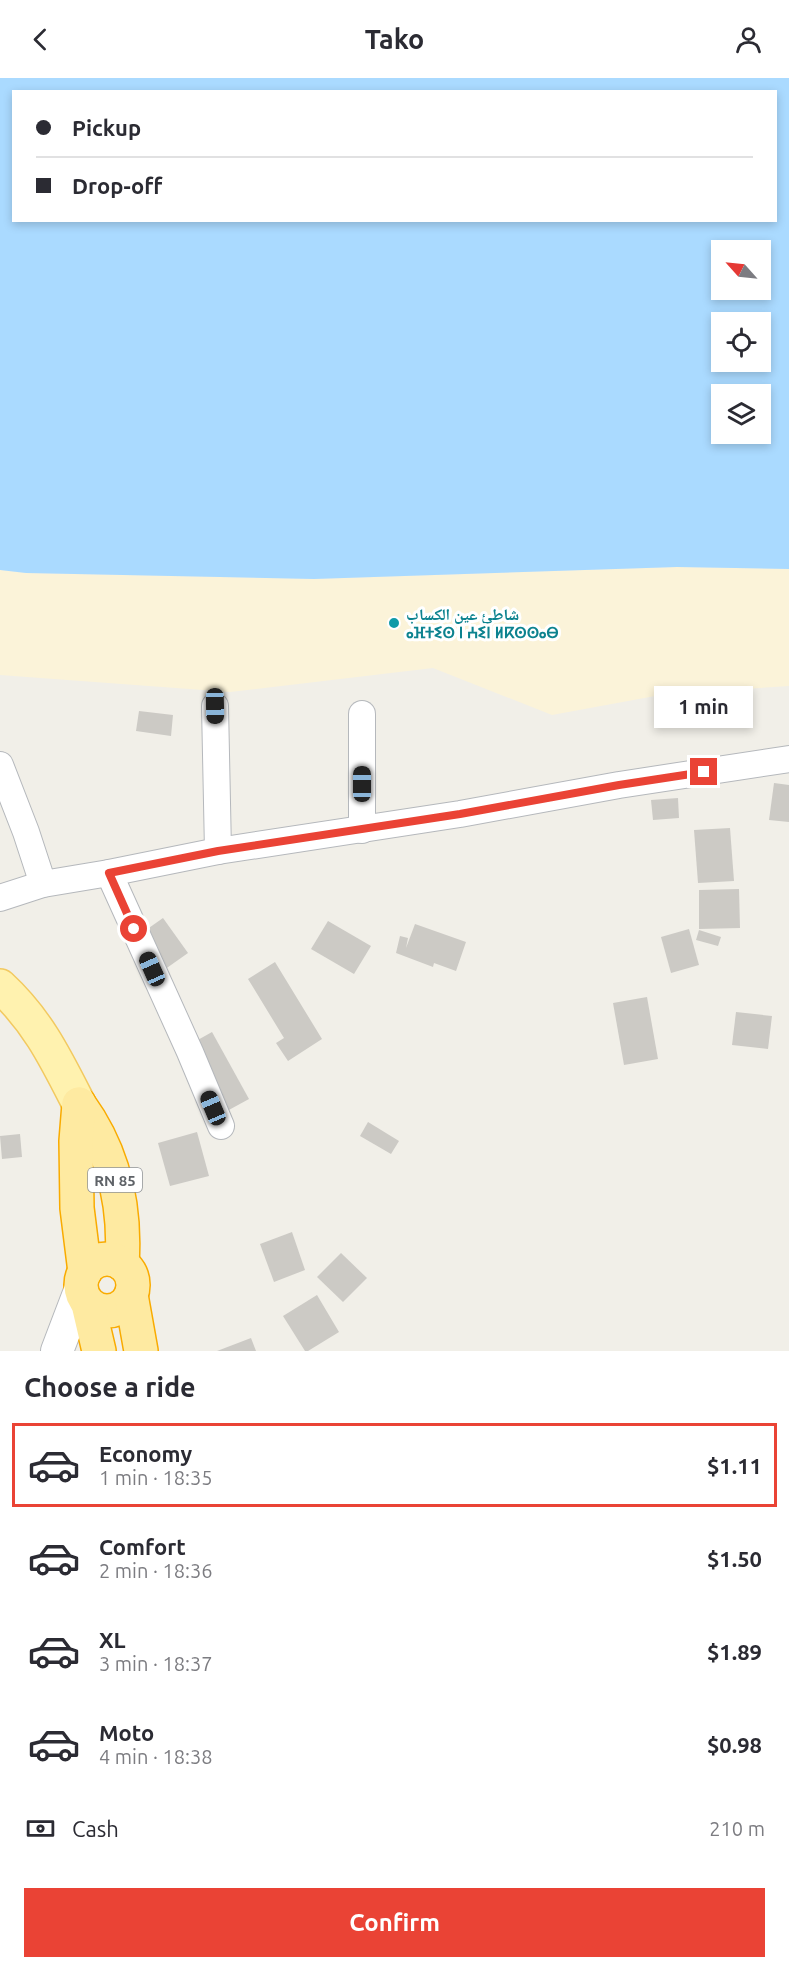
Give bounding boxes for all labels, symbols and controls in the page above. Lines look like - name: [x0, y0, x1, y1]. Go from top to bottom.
- icon: back: [24, 23, 57, 56]
- icon: person: [732, 23, 765, 56]
- text: Tako: [365, 24, 424, 54]
- text: Pickup: [72, 115, 141, 140]
- text: Drop-off: [72, 173, 162, 198]
- north arrow: [711, 240, 771, 300]
- map controls: [711, 240, 771, 444]
- button: locate: [711, 312, 771, 372]
- button: layers: [711, 384, 771, 444]
- place label: شاطئ عين الكساب ⴰⴼⵜⵉⵙ ⵏ ⵄⵉⵏ ⵍⴽⵙⵙⴰⴱ: [406, 605, 559, 641]
- marker: شاطئ عين الكساب ⴰⴼⵜⵉⵙ ⵏ ⵄⵉⵏ ⵍⴽⵙⵙⴰⴱ: [387, 616, 401, 630]
- callout: 1 min: [654, 685, 754, 727]
- car: [206, 688, 224, 724]
- text: 1 min: [678, 695, 729, 718]
- route end: [690, 758, 717, 785]
- car: [353, 766, 371, 802]
- route start: [120, 915, 147, 942]
- car: [136, 949, 168, 989]
- car: [198, 1088, 228, 1128]
- road number: RN 85: [88, 1168, 142, 1192]
- text: Choose a ride: [24, 1372, 196, 1402]
- icon: car: [27, 1438, 81, 1492]
- text: Economy: [99, 1441, 192, 1466]
- text: $1.11: [707, 1453, 762, 1478]
- text: 1 min · 18:35: [99, 1466, 213, 1489]
- icon: car: [27, 1531, 81, 1585]
- text: Comfort: [99, 1534, 186, 1559]
- text: $1.50: [707, 1546, 762, 1571]
- text: 2 min · 18:36: [99, 1559, 213, 1582]
- icon: car: [27, 1624, 81, 1678]
- text: XL: [99, 1627, 126, 1652]
- text: $1.89: [707, 1639, 762, 1664]
- text: 3 min · 18:37: [99, 1652, 213, 1675]
- icon: car: [27, 1717, 81, 1771]
- text: Moto: [99, 1720, 154, 1745]
- text: $0.98: [707, 1732, 762, 1757]
- text: 4 min · 18:38: [99, 1745, 213, 1768]
- icon: cash: [24, 1812, 57, 1845]
- text: Cash: [72, 1816, 119, 1841]
- text: 210 m: [709, 1817, 765, 1840]
- button: Confirm: [24, 1888, 765, 1957]

